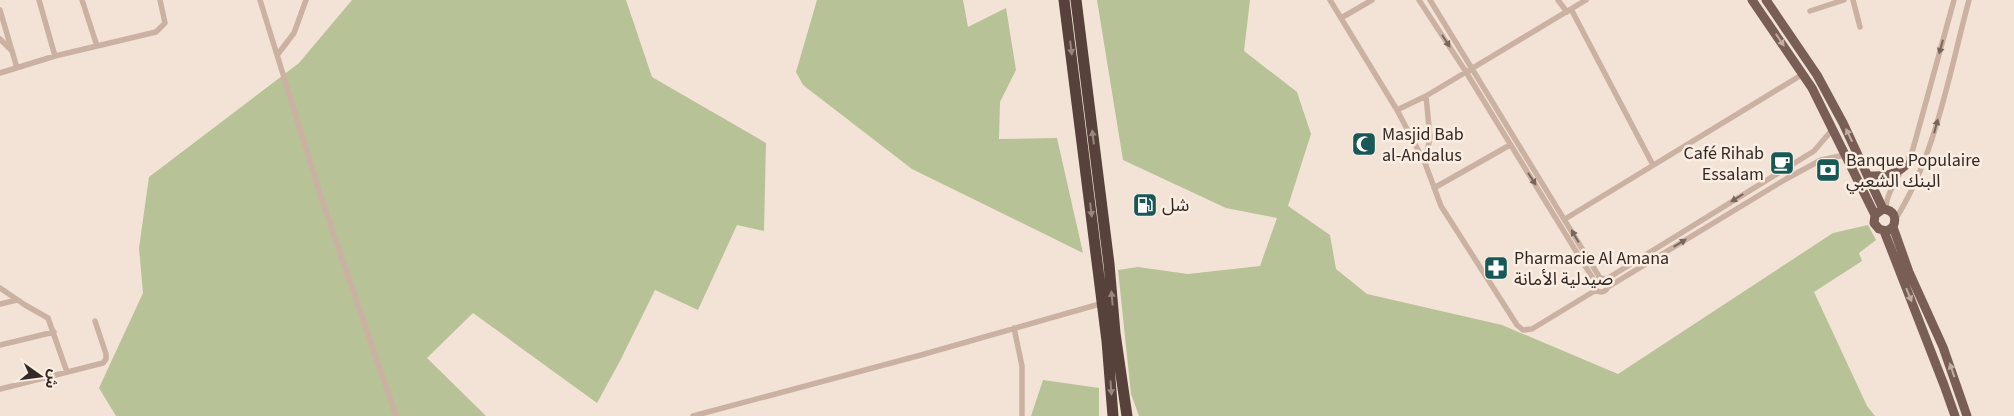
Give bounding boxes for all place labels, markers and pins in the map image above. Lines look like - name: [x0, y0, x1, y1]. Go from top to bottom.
- place label: Masjid Bab al-Andalus: [1382, 122, 1464, 168]
- mosque icon: Masjid Bab al-Andalus: [1351, 131, 1377, 157]
- place label: Café Rihab Essalam: [1684, 141, 1764, 187]
- place label: Banque Populaire البنك الشعبي: [1846, 148, 1980, 194]
- cafe icon: Café Rihab Essalam: [1769, 150, 1795, 176]
- bank icon: Banque Populaire البنك الشعبي: [1815, 157, 1841, 183]
- fuel station icon: شل: [1132, 192, 1158, 218]
- place label: شل: [1162, 193, 1189, 218]
- place label: Pharmacie Al Amana صيدلية الأمانة: [1514, 246, 1669, 292]
- pharmacy icon: Pharmacie Al Amana صيدلية الأمانة: [1483, 255, 1509, 281]

